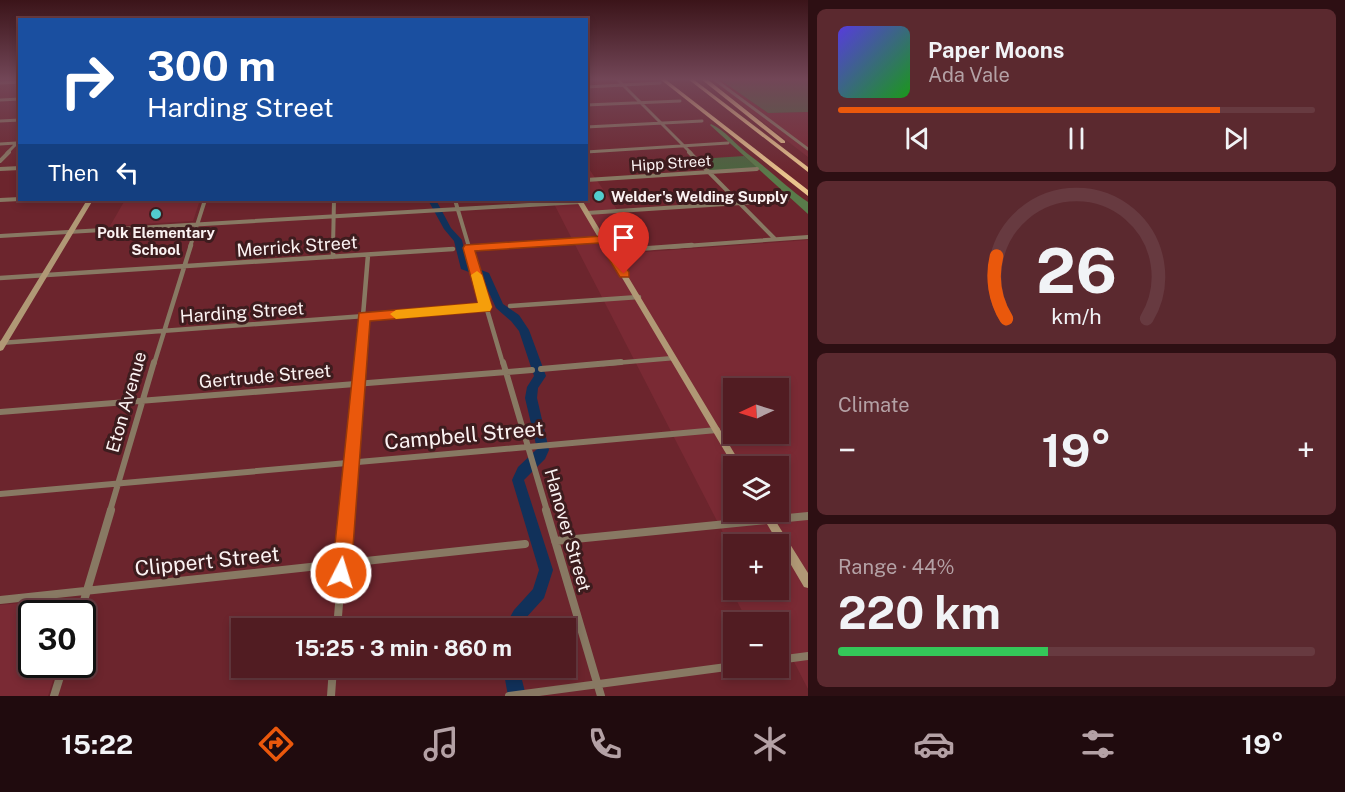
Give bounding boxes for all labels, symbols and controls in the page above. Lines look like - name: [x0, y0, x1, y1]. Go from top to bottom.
- text: Paper Moons: [928, 37, 1064, 63]
- text: 300 m: [147, 41, 276, 90]
- icon: right: [48, 42, 126, 120]
- text: Ada Vale: [928, 63, 1010, 87]
- text: Harding Street: [147, 91, 334, 123]
- icon: previous: [901, 122, 934, 155]
- icon: pause: [1060, 122, 1093, 155]
- icon: next: [1219, 122, 1252, 155]
- street label: Hipp Street: [630, 152, 712, 174]
- icon: left: [111, 156, 144, 189]
- text: Then: [48, 160, 99, 186]
- place label: Welder's Welding Supply: [611, 188, 789, 205]
- marker: Welder's Welding Supply: [592, 189, 606, 203]
- marker: Polk Elementary School: [149, 207, 163, 221]
- pin: [598, 212, 649, 274]
- icon: arrive: [607, 221, 640, 254]
- place label: Polk Elementary School: [97, 224, 215, 258]
- street label: Merrick Street: [236, 231, 358, 261]
- text: 26: [1036, 234, 1117, 307]
- street label: Harding Street: [179, 297, 305, 327]
- text: km/h: [1051, 305, 1102, 330]
- street label: Eton Avenue: [102, 349, 150, 455]
- street label: Gertrude Street: [198, 360, 332, 392]
- north arrow: [723, 378, 789, 444]
- map controls: [723, 378, 789, 678]
- text: Climate: [838, 393, 910, 417]
- street label: Campbell Street: [383, 416, 545, 454]
- text: 19°: [1041, 424, 1112, 477]
- text: −: [838, 431, 856, 469]
- text: +: [1297, 431, 1315, 469]
- button: layers: [723, 456, 789, 522]
- street label: Hanover Street: [540, 466, 596, 594]
- button: +: [723, 534, 789, 600]
- street label: Clippert Street: [133, 541, 281, 581]
- position arrow: [309, 541, 373, 605]
- text: Range · 44%: [838, 555, 955, 579]
- text: 220 km: [838, 586, 1001, 639]
- speed limit sign: 30: [18, 600, 96, 678]
- button: −: [723, 612, 789, 678]
- text: 15:25 · 3 min · 860 m: [295, 635, 512, 661]
- icon: directions: [255, 723, 297, 765]
- icon: music: [420, 723, 462, 765]
- icon: phone: [584, 723, 626, 765]
- icon: climate: [749, 723, 791, 765]
- icon: car: [913, 723, 955, 765]
- icon: filters: [1077, 723, 1119, 765]
- text: 15:22: [61, 728, 133, 760]
- text: 19°: [1242, 728, 1284, 760]

